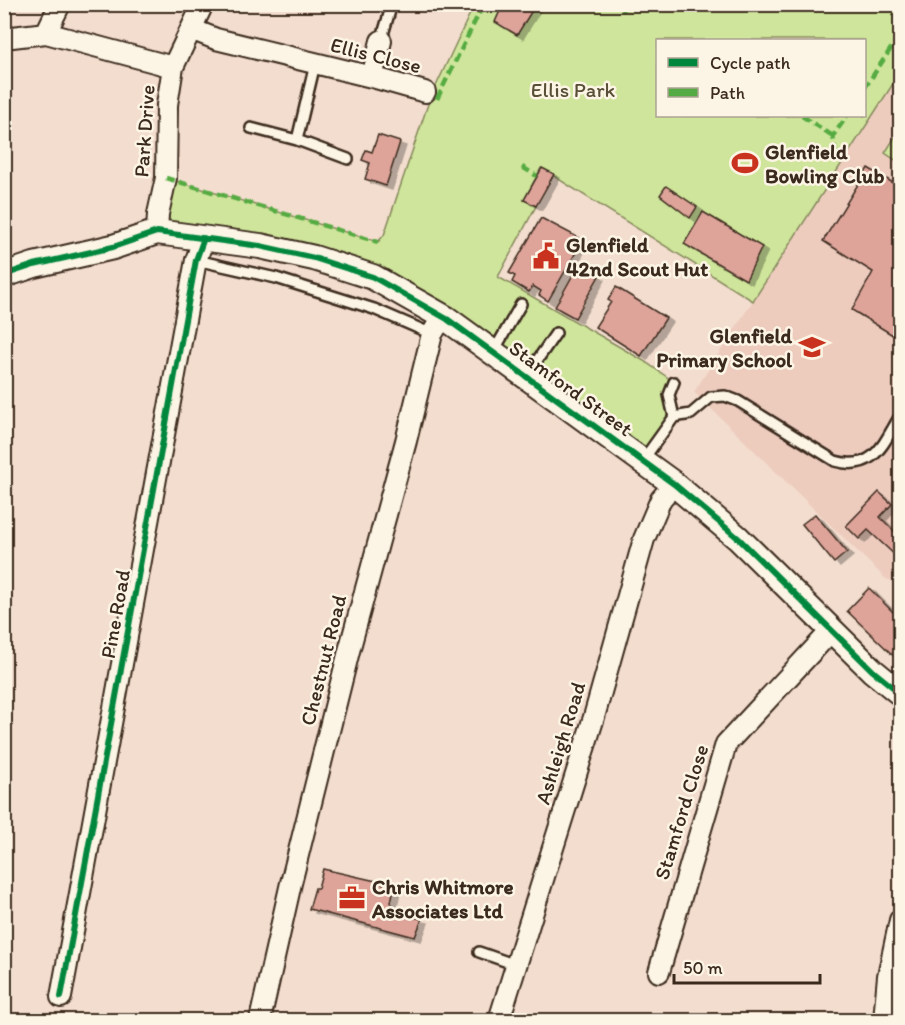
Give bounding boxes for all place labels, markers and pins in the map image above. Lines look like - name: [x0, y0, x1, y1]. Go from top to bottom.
- place label: Glenfield Bowling Club: [765, 139, 884, 189]
- sports icon: Glenfield Bowling Club: [730, 148, 760, 178]
- place label: Glenfield 42nd Scout Hut: [566, 232, 708, 281]
- public building icon: Glenfield 42nd Scout Hut: [531, 241, 561, 271]
- place label: Glenfield Primary School: [656, 323, 793, 373]
- school or university icon: Glenfield Primary School: [797, 332, 827, 362]
- place label: Chris Whitmore Associates Ltd: [371, 874, 513, 923]
- office icon: Chris Whitmore Associates Ltd: [337, 883, 367, 913]

